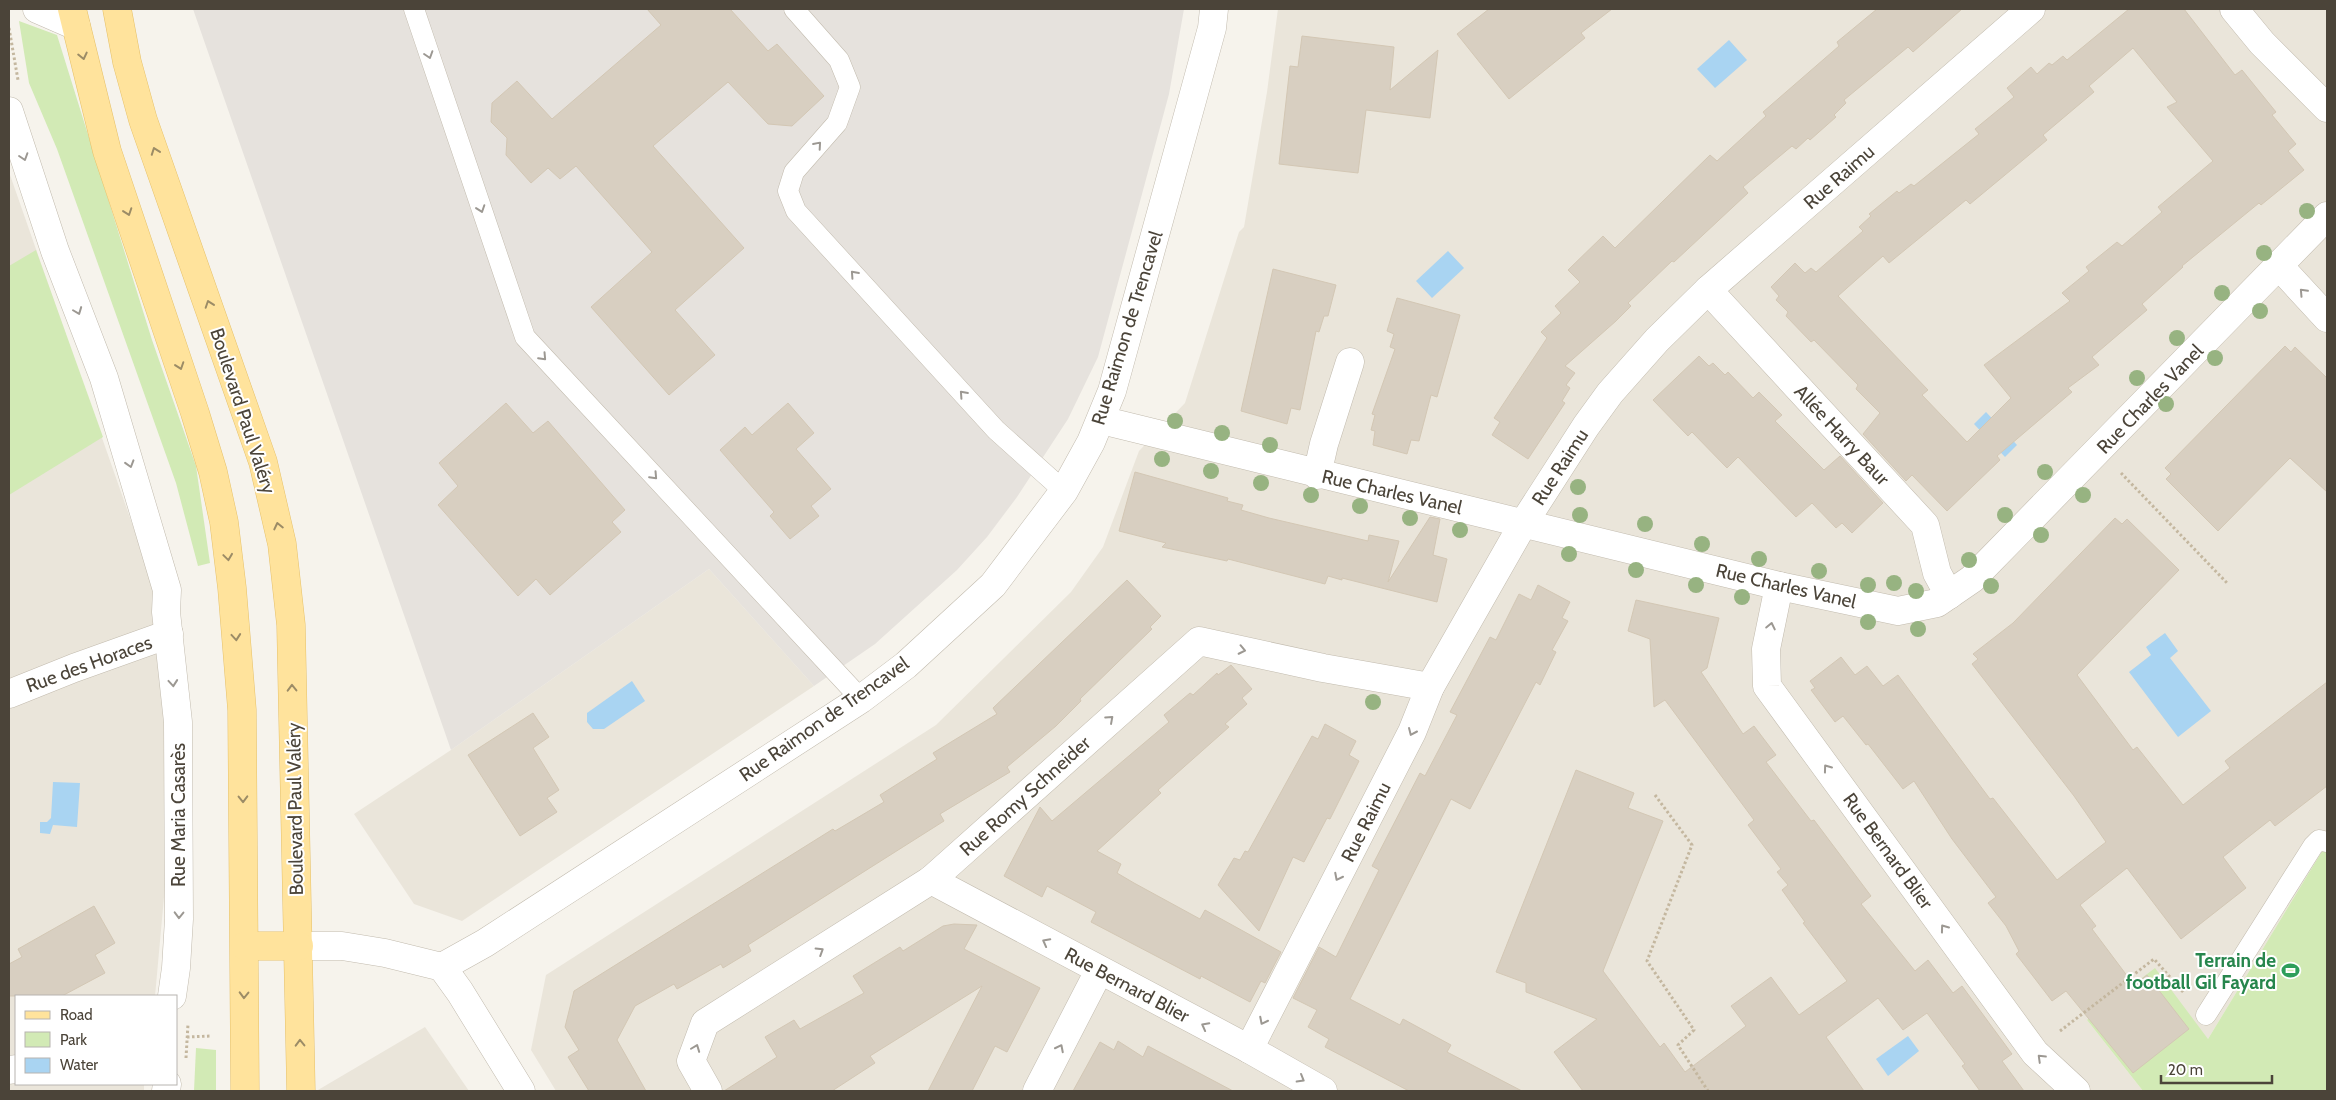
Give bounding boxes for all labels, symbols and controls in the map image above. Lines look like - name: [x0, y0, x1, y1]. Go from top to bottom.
- one-way arrow: [424, 50, 434, 59]
- one-way arrow: [77, 52, 88, 61]
- street label: Rue Raimu: [1799, 140, 1879, 214]
- one-way arrow: [812, 142, 821, 151]
- one-way arrow: [151, 147, 161, 156]
- one-way arrow: [18, 153, 28, 161]
- one-way arrow: [476, 204, 486, 213]
- one-way arrow: [122, 208, 132, 216]
- street label: Rue Raimon de Trencavel: [1087, 228, 1168, 428]
- one-way arrow: [851, 271, 860, 280]
- one-way arrow: [2300, 289, 2309, 298]
- one-way arrow: [205, 301, 215, 309]
- one-way arrow: [72, 306, 82, 314]
- street label: Boulevard Paul Valéry: [205, 325, 281, 497]
- street label: Rue Charles Vanel: [2092, 339, 2208, 459]
- one-way arrow: [538, 352, 547, 361]
- one-way arrow: [174, 362, 184, 370]
- street label: Allée Harry Baur: [1790, 380, 1894, 490]
- one-way arrow: [960, 391, 969, 400]
- street label: Rue Raimu: [1527, 425, 1593, 509]
- one-way arrow: [124, 460, 134, 468]
- street label: Rue Charles Vanel: [1320, 465, 1465, 519]
- one-way arrow: [648, 471, 657, 480]
- one-way arrow: [273, 521, 284, 530]
- one-way arrow: [222, 554, 233, 562]
- street label: Rue Charles Vanel: [1714, 559, 1859, 613]
- one-way arrow: [1765, 622, 1776, 630]
- street label: Rue des Horaces: [23, 631, 155, 697]
- one-way arrow: [231, 633, 242, 641]
- one-way arrow: [1237, 644, 1246, 655]
- street label: Rue Raimon de Trencavel: [735, 651, 914, 786]
- one-way arrow: [167, 679, 178, 687]
- one-way arrow: [287, 683, 298, 691]
- one-way arrow: [1105, 716, 1114, 725]
- street label: Boulevard Paul Valéry: [282, 722, 308, 896]
- one-way arrow: [1407, 727, 1418, 736]
- street label: Rue Romy Schneider: [955, 731, 1095, 861]
- street label: Rue Maria Casarès: [167, 743, 190, 887]
- one-way arrow: [1824, 764, 1833, 774]
- street label: Rue Raimu: [1336, 778, 1396, 866]
- street label: Rue Bernard Blier: [1838, 788, 1938, 914]
- one-way arrow: [238, 796, 248, 803]
- one-way arrow: [1334, 871, 1344, 880]
- one-way arrow: [174, 912, 184, 919]
- one-way arrow: [1941, 924, 1950, 934]
- one-way arrow: [1043, 939, 1052, 949]
- street label: Rue Bernard Blier: [1061, 942, 1193, 1028]
- one-way arrow: [814, 947, 823, 957]
- place label: Terrain de football Gil Fayard: [2126, 949, 2276, 994]
- sports icon: Terrain de football Gil Fayard: [2280, 961, 2300, 981]
- one-way arrow: [239, 992, 249, 999]
- legend: [15, 995, 178, 1085]
- text: Road: [60, 1006, 93, 1024]
- one-way arrow: [1259, 1016, 1269, 1025]
- one-way arrow: [1202, 1022, 1211, 1032]
- text: Park: [60, 1031, 87, 1049]
- one-way arrow: [295, 1038, 305, 1046]
- one-way arrow: [1054, 1044, 1064, 1053]
- one-way arrow: [690, 1045, 700, 1053]
- scale bar: [2161, 1052, 2272, 1084]
- one-way arrow: [2038, 1055, 2047, 1064]
- text: Water: [60, 1056, 98, 1074]
- text: 20 m: [2168, 1061, 2203, 1079]
- one-way arrow: [1295, 1072, 1304, 1082]

